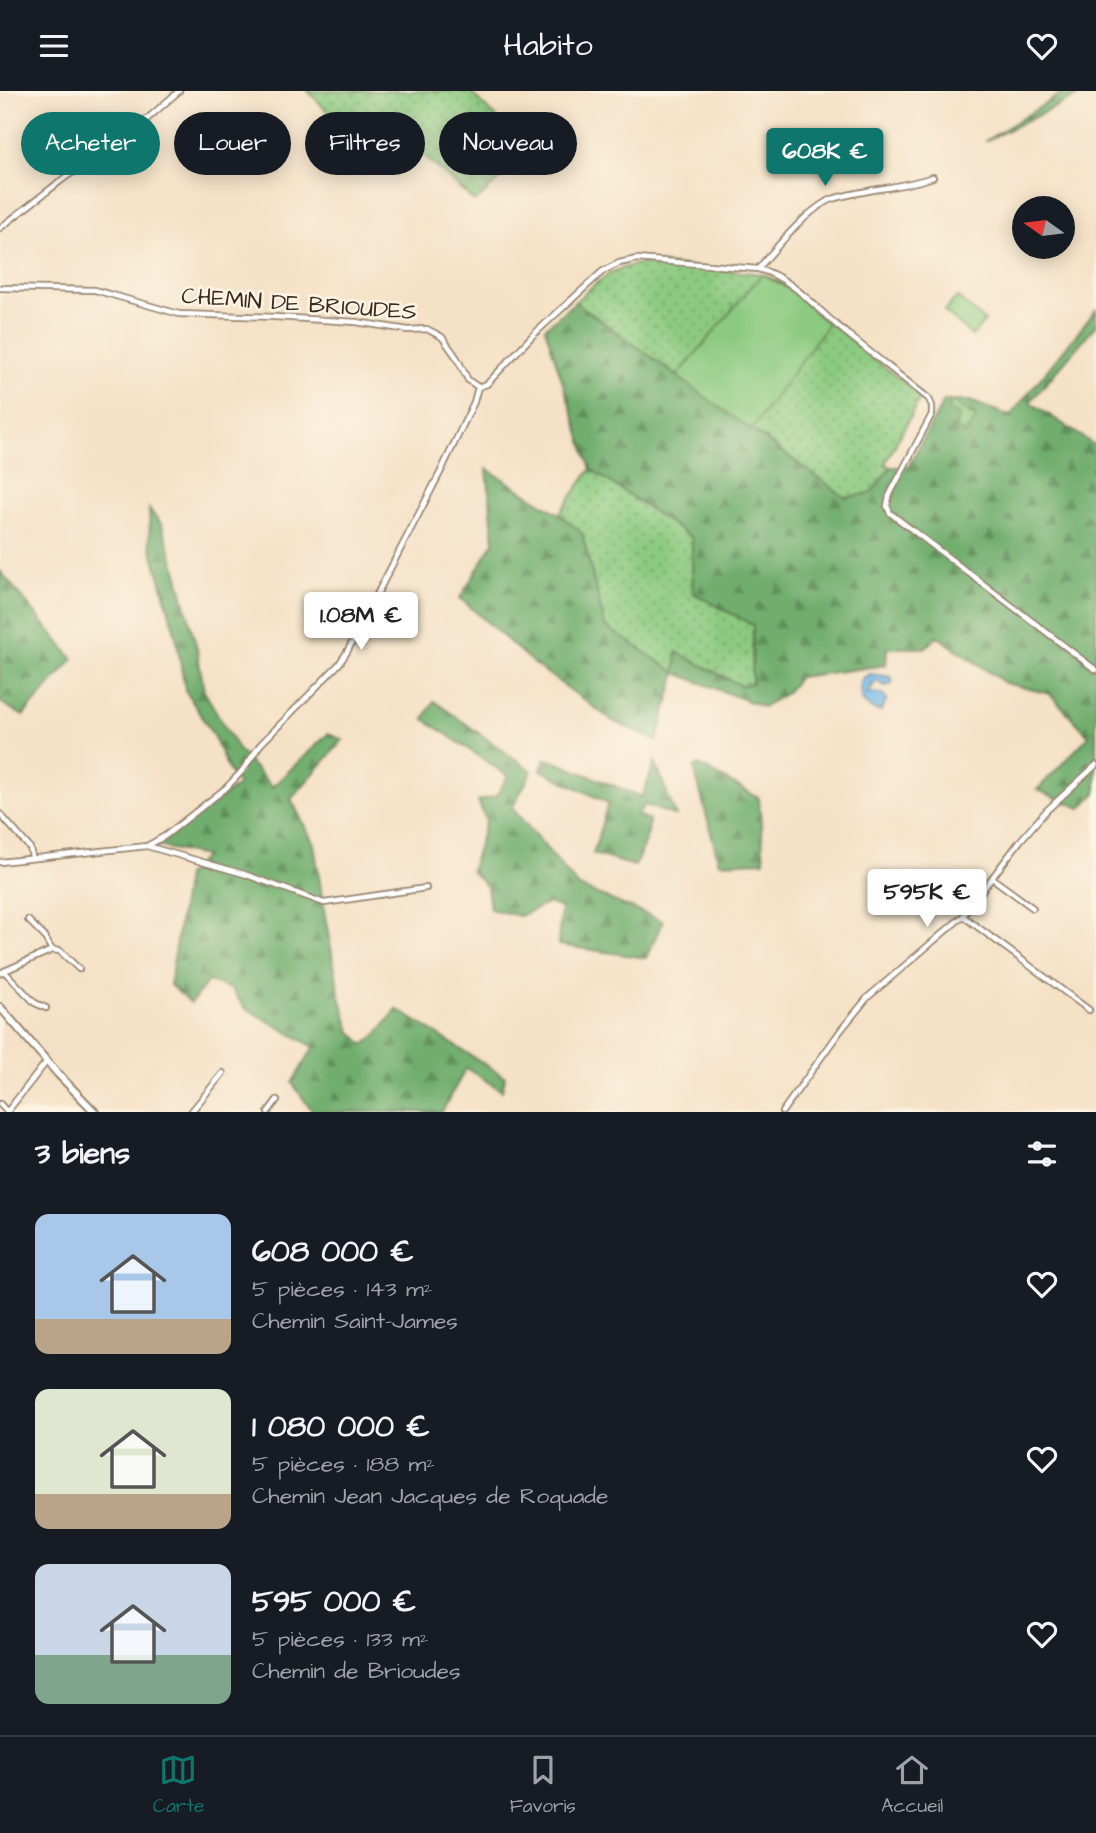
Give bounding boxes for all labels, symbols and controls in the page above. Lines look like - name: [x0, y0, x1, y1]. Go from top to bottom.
- text: Habito: [503, 23, 593, 68]
- icon: menu: [35, 27, 73, 65]
- icon: heart: [1023, 27, 1061, 65]
- chip: Acheter: [21, 112, 160, 175]
- chip: Louer: [174, 112, 291, 175]
- chip: Filtres: [305, 112, 425, 175]
- chip: Nouveau: [439, 112, 577, 175]
- pin: 608K €: [768, 129, 882, 188]
- text: 608K €: [782, 135, 868, 167]
- north arrow: [1012, 196, 1074, 259]
- map controls: [1012, 196, 1075, 259]
- street label: CHEMIN DE BRIOUDES: [180, 280, 418, 328]
- pin: 1.08M €: [296, 593, 426, 652]
- text: 1.08M €: [320, 599, 402, 631]
- pin: 595K €: [870, 869, 984, 929]
- text: 595K €: [883, 876, 971, 908]
- text: 3 biens: [35, 1133, 130, 1175]
- icon: filters: [1023, 1135, 1061, 1173]
- text: 608 000 €: [252, 1231, 414, 1273]
- icon: home: [91, 1242, 175, 1326]
- icon: heart: [1023, 1265, 1061, 1303]
- text: 5 pièces · 143 m²: [252, 1273, 432, 1305]
- text: Chemin Saint-James: [252, 1305, 458, 1337]
- text: 1 080 000 €: [252, 1406, 430, 1448]
- icon: home: [91, 1417, 175, 1501]
- icon: heart: [1023, 1440, 1061, 1478]
- text: 5 pièces · 188 m²: [252, 1448, 435, 1480]
- text: Chemin Jean Jacques de Roquade: [252, 1480, 609, 1512]
- text: 595 000 €: [252, 1581, 416, 1623]
- icon: home: [91, 1592, 175, 1676]
- icon: heart: [1023, 1615, 1061, 1653]
- text: 5 pièces · 133 m²: [252, 1623, 429, 1655]
- text: Chemin de Brioudes: [252, 1655, 461, 1687]
- tab: Carte: [153, 1751, 204, 1820]
- tab: Favoris: [510, 1751, 576, 1820]
- tab: Accueil: [881, 1751, 943, 1820]

